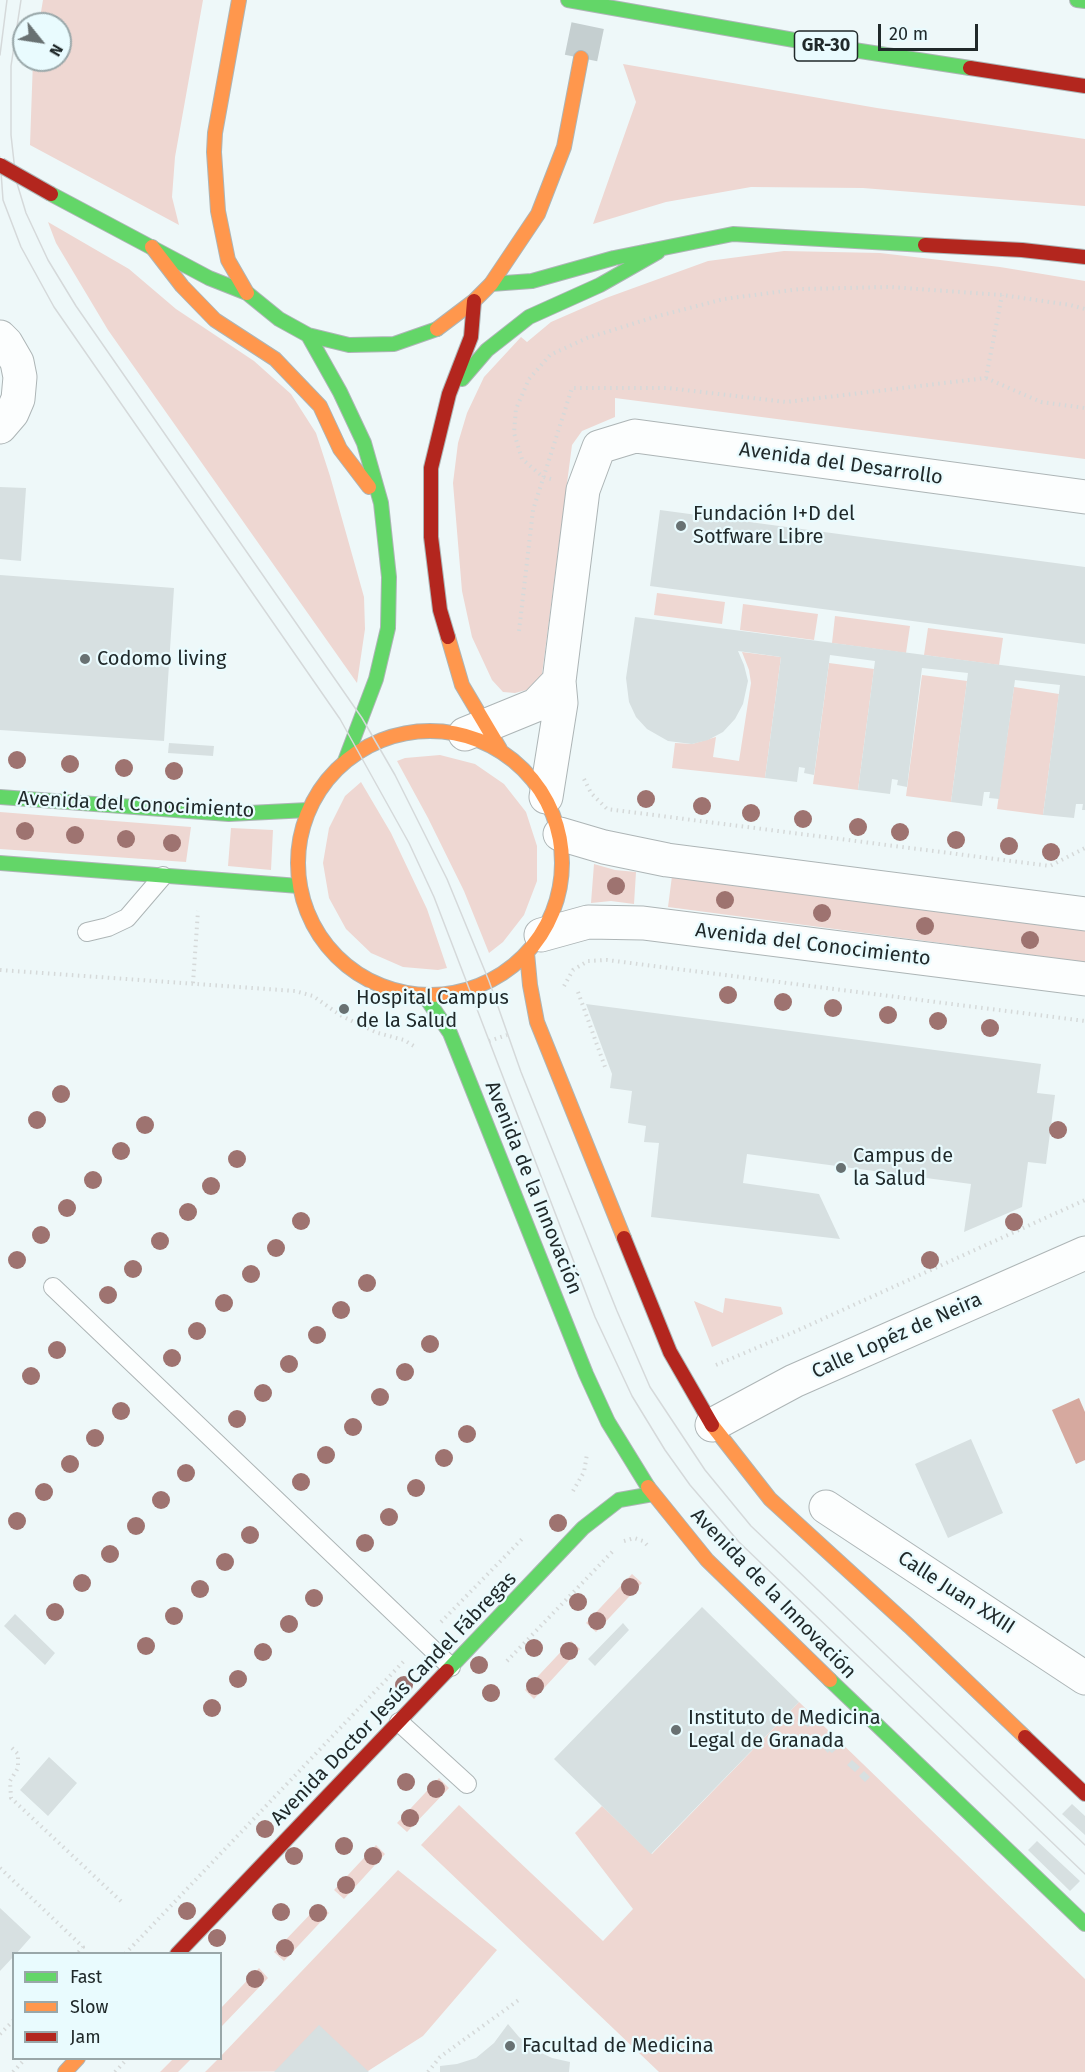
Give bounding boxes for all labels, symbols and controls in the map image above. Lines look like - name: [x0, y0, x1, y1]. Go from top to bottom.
- north arrow: [12, 12, 72, 72]
- scale bar: [881, 12, 982, 50]
- text: 20 m: [889, 23, 928, 45]
- road number: GR-30: [794, 31, 858, 61]
- text: N: [45, 41, 67, 60]
- street label: Avenida del Desarrollo: [738, 438, 944, 490]
- place label: Fundación I+D del Sotfware Libre: [693, 502, 855, 549]
- marker: Fundación I+D del Sotfware Libre: [674, 519, 688, 533]
- place label: Codomo living: [97, 647, 226, 671]
- marker: Codomo living: [78, 652, 92, 666]
- street label: Avenida del Conocimiento: [17, 787, 255, 823]
- street label: Avenida del Conocimiento: [694, 919, 932, 971]
- place label: Hospital Campus de la Salud: [356, 986, 509, 1033]
- marker: Hospital Campus de la Salud: [337, 1002, 351, 1016]
- street label: Avenida de la Innovación: [479, 1078, 587, 1298]
- place label: Campus de la Salud: [853, 1144, 953, 1191]
- marker: Campus de la Salud: [834, 1161, 848, 1175]
- street label: Calle Lopéz de Neira: [808, 1288, 986, 1384]
- street label: Avenida de la Innovación: [685, 1504, 861, 1684]
- street label: Calle Juan XXIII: [893, 1546, 1019, 1640]
- street label: Avenida Doctor Jesús Candel Fábregas: [266, 1567, 522, 1831]
- place label: Instituto de Medicina Legal de Granada: [688, 1706, 881, 1753]
- marker: Instituto de Medicina Legal de Granada: [669, 1723, 683, 1737]
- legend: [12, 1952, 222, 2060]
- text: Fast: [70, 1966, 102, 1988]
- text: Slow: [70, 1996, 108, 2018]
- text: Jam: [70, 2026, 101, 2048]
- place label: Facultad de Medicina: [522, 2034, 714, 2058]
- marker: Facultad de Medicina: [503, 2039, 517, 2053]

